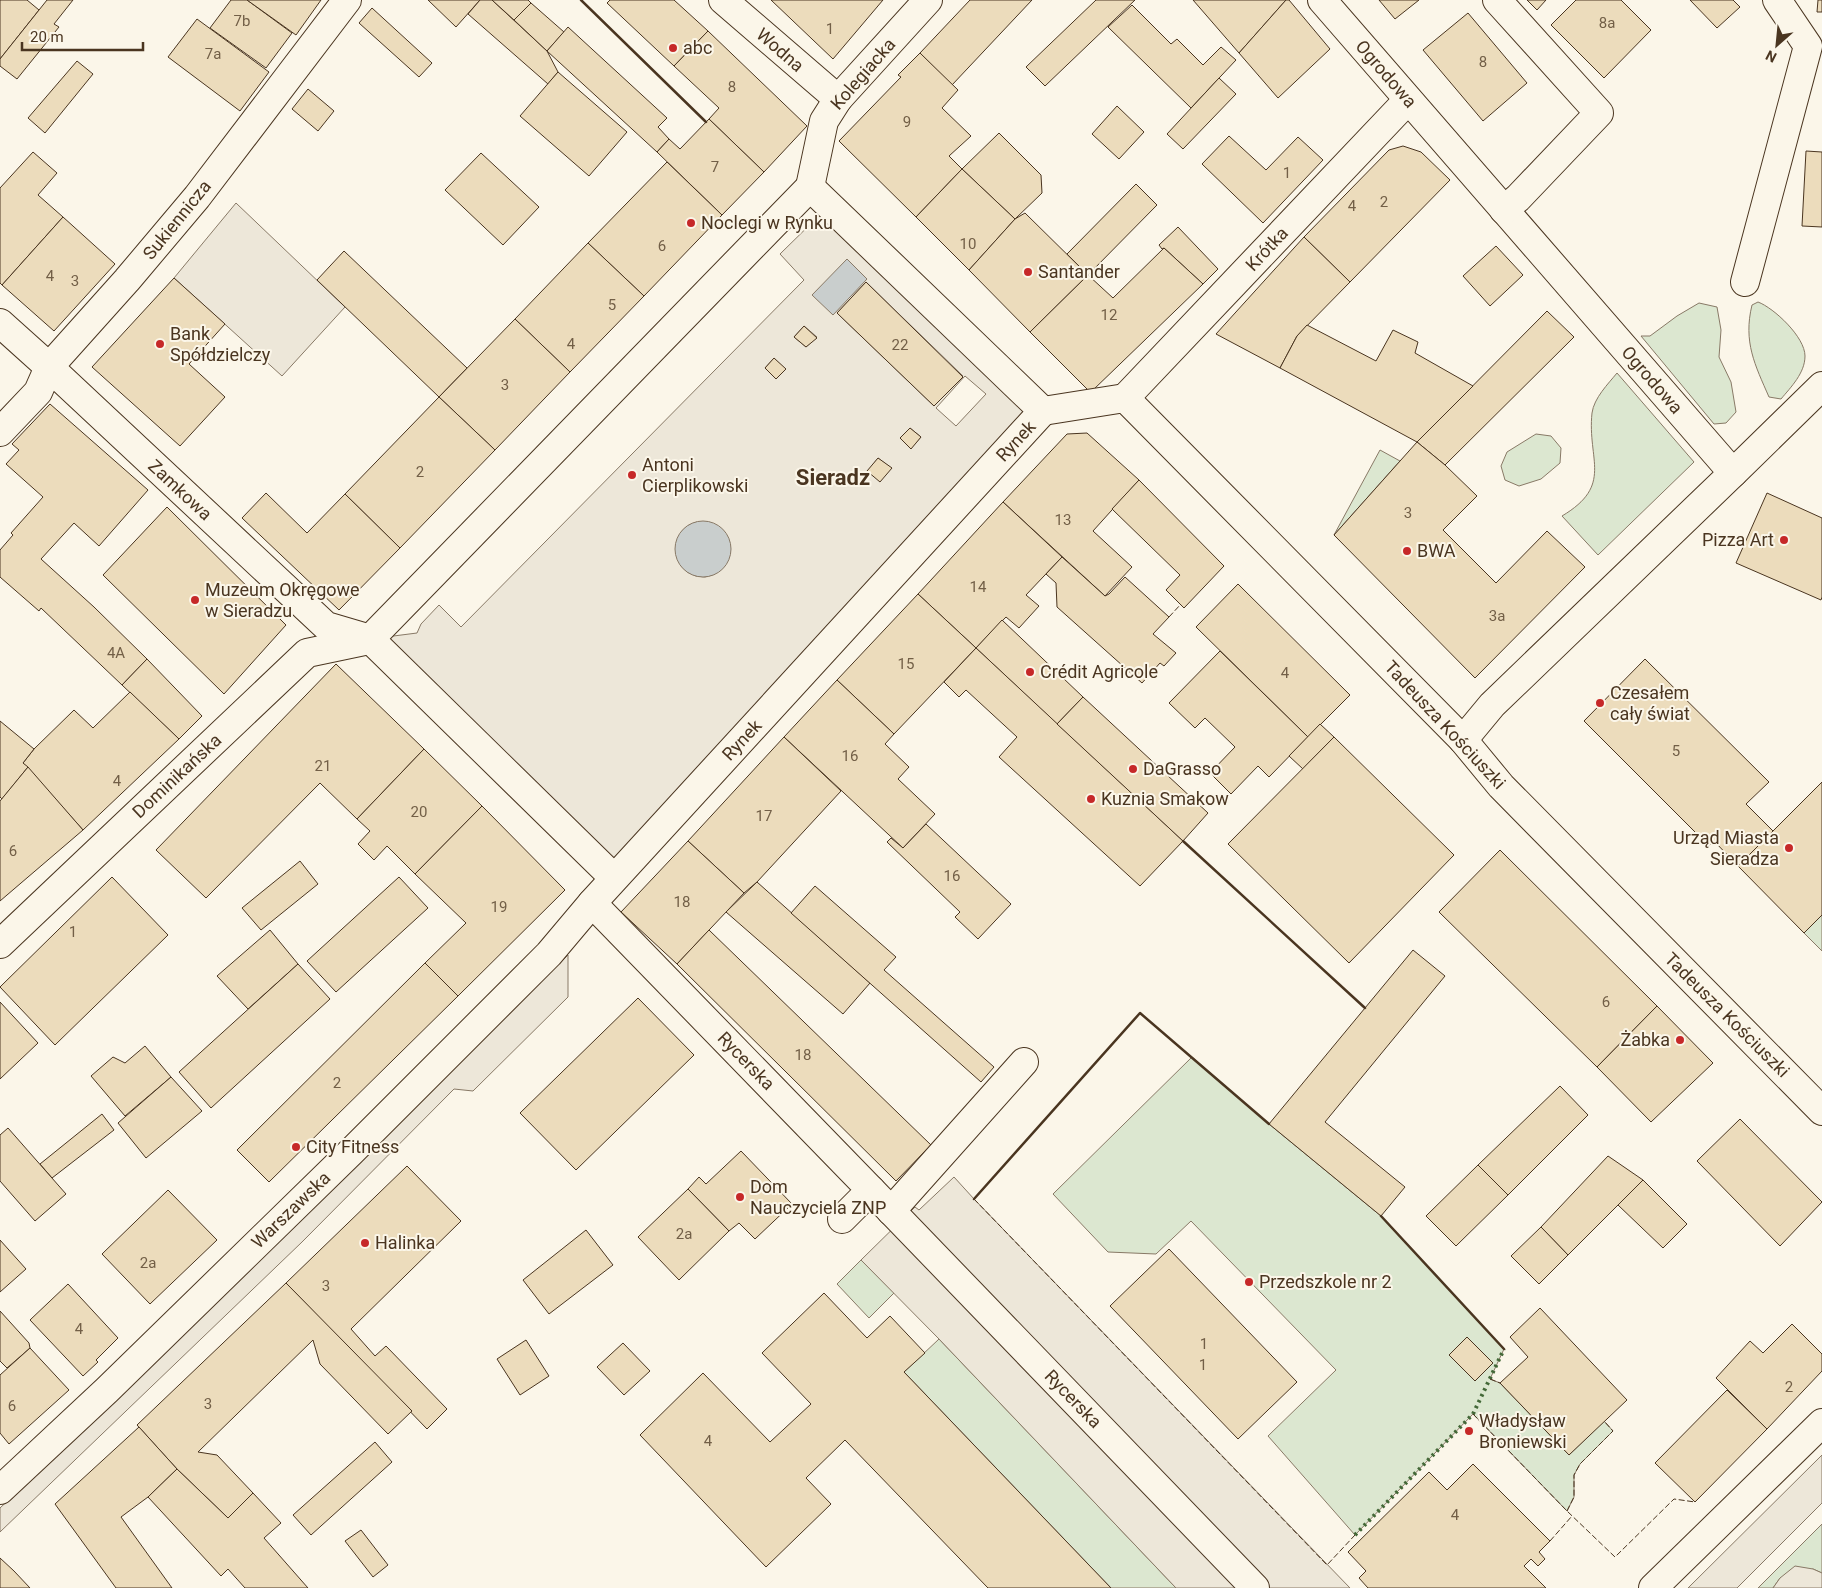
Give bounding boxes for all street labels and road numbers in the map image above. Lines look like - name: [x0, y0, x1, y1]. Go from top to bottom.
- street label: Wodna: [752, 23, 808, 76]
- street label: Kolegiacka: [826, 34, 899, 114]
- street label: Ogrodowa: [1351, 36, 1421, 112]
- street label: Sukiennicza: [138, 176, 215, 264]
- street label: Krótka: [1241, 222, 1292, 275]
- street label: Ogrodowa: [1617, 342, 1687, 418]
- street label: Rynek: [992, 415, 1040, 465]
- street label: Zamkowa: [144, 455, 216, 524]
- street label: Tadeusza Kościuszki: [1381, 656, 1510, 793]
- street label: Rynek: [718, 714, 766, 764]
- street label: Dominikańska: [128, 729, 225, 822]
- street label: Tadeusza Kościuszki: [1661, 948, 1794, 1081]
- street label: Rycerska: [714, 1027, 779, 1094]
- street label: Warszawska: [247, 1167, 334, 1252]
- street label: Rycerska: [1041, 1365, 1106, 1432]

